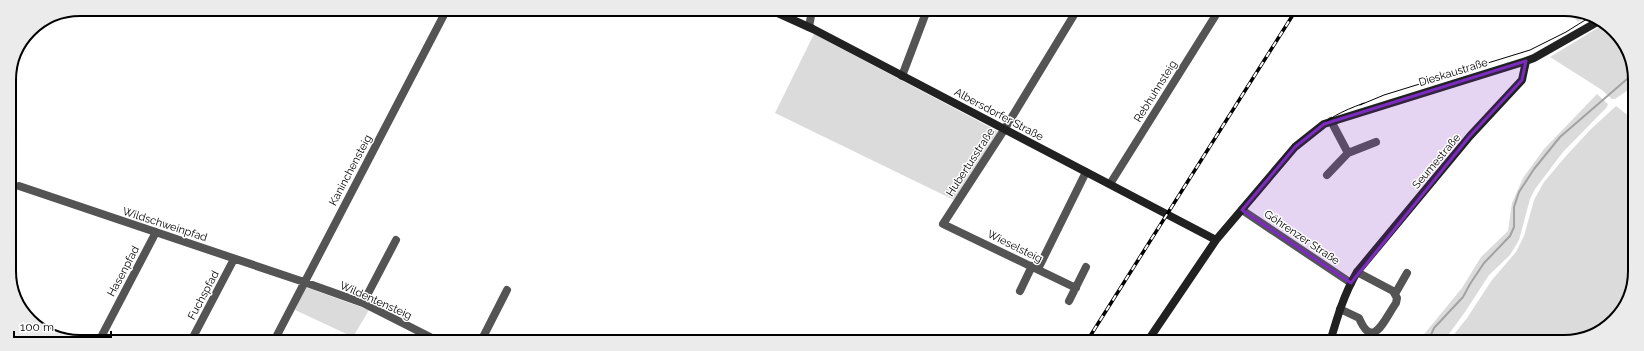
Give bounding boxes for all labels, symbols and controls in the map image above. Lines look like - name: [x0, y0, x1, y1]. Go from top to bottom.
- street label: Dieskaustraße: [1417, 56, 1490, 89]
- street label: Rebhuhnsteig: [1131, 58, 1180, 125]
- street label: Albersdorfer Straße: [952, 85, 1046, 144]
- street label: Hubertusstraße: [944, 125, 998, 199]
- street label: Seumestraße: [1410, 131, 1463, 191]
- street label: Kaninchensteig: [326, 133, 375, 208]
- street label: Wildschweinpfad: [121, 205, 209, 244]
- street label: Göhrenzer Straße: [1262, 207, 1342, 268]
- street label: Wieselsteig: [985, 228, 1044, 265]
- street label: Hasenpfad: [105, 244, 142, 299]
- street label: Fuchspfad: [185, 268, 222, 322]
- street label: Wildentensteig: [338, 279, 414, 322]
- scale bar: [14, 313, 111, 339]
- text: 100 m: [20, 320, 54, 334]

